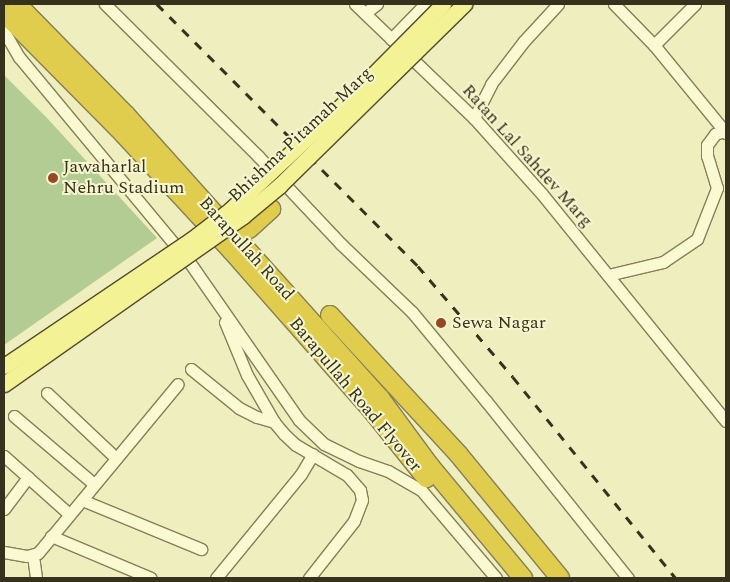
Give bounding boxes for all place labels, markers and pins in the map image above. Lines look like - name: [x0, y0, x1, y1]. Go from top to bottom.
- place label: Jawaharlal Nehru Stadium: [63, 157, 184, 200]
- marker: Jawaharlal Nehru Stadium: [47, 172, 59, 184]
- place label: Sewa Nagar: [452, 312, 546, 334]
- marker: Sewa Nagar: [434, 316, 448, 330]

